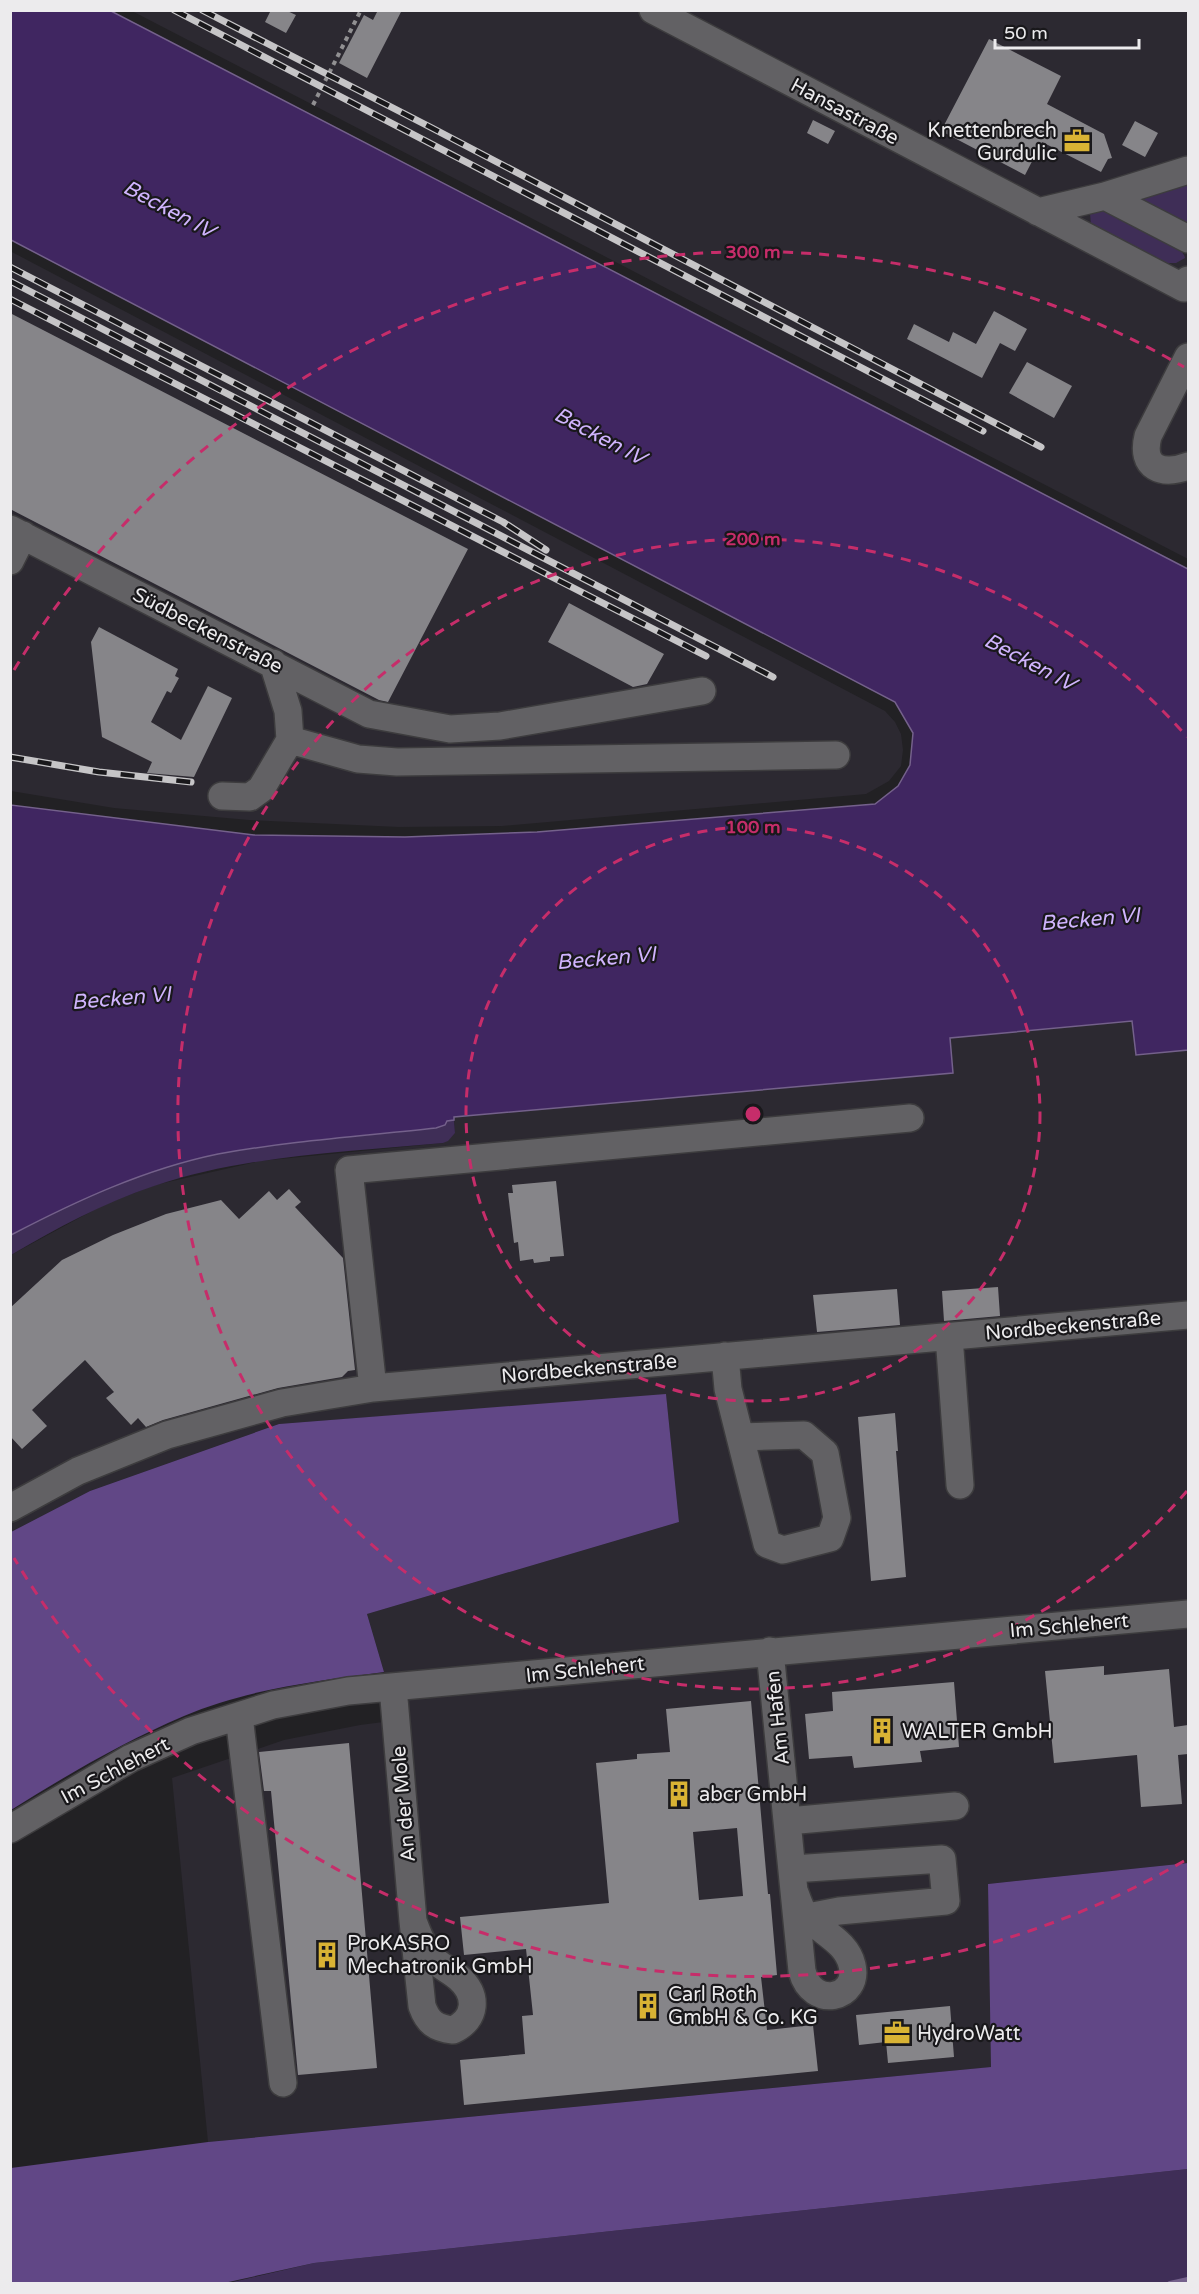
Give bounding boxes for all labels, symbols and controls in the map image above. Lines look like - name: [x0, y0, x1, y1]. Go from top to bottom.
- scale bar: [995, 12, 1139, 50]
- text: 50 m: [1004, 22, 1048, 44]
- street label: Hansastraße: [786, 73, 903, 150]
- place label: Knettenbrech Gurdulic: [927, 119, 1057, 166]
- office icon: Knettenbrech Gurdulic: [1062, 126, 1092, 156]
- water label: Becken IV: [119, 175, 222, 245]
- text: 300 m: [725, 241, 781, 263]
- water label: Becken IV: [550, 402, 653, 472]
- text: 200 m: [725, 528, 781, 550]
- street label: Südbeckenstraße: [128, 583, 287, 679]
- water label: Becken IV: [980, 628, 1083, 698]
- text: 100 m: [725, 816, 781, 838]
- water label: Becken VI: [1039, 903, 1143, 936]
- water label: Becken VI: [555, 942, 659, 975]
- water label: Becken VI: [70, 982, 174, 1015]
- centre of rings: [743, 1104, 763, 1124]
- street label: Nordbeckenstraße: [984, 1306, 1162, 1346]
- street label: Nordbeckenstraße: [500, 1349, 678, 1389]
- street label: Im Schlehert: [1009, 1609, 1130, 1643]
- street label: Im Schlehert: [525, 1652, 646, 1688]
- street label: Am Hafen: [761, 1669, 795, 1766]
- building icon: WALTER GmbH: [867, 1716, 897, 1746]
- place label: WALTER GmbH: [902, 1720, 1053, 1744]
- street label: Im Schlehert: [57, 1732, 174, 1809]
- street label: An der Mole: [387, 1745, 421, 1863]
- building icon: abcr GmbH: [664, 1779, 694, 1809]
- place label: abcr GmbH: [699, 1783, 807, 1807]
- place label: ProKASRO Mechatronik GmbH: [347, 1932, 533, 1979]
- building icon: ProKASRO Mechatronik GmbH: [312, 1940, 342, 1970]
- place label: Carl Roth GmbH & Co. KG: [668, 1983, 818, 2030]
- building icon: Carl Roth GmbH & Co. KG: [633, 1991, 663, 2021]
- office icon: HydroWatt: [882, 2018, 912, 2048]
- place label: HydroWatt: [917, 2022, 1021, 2046]

